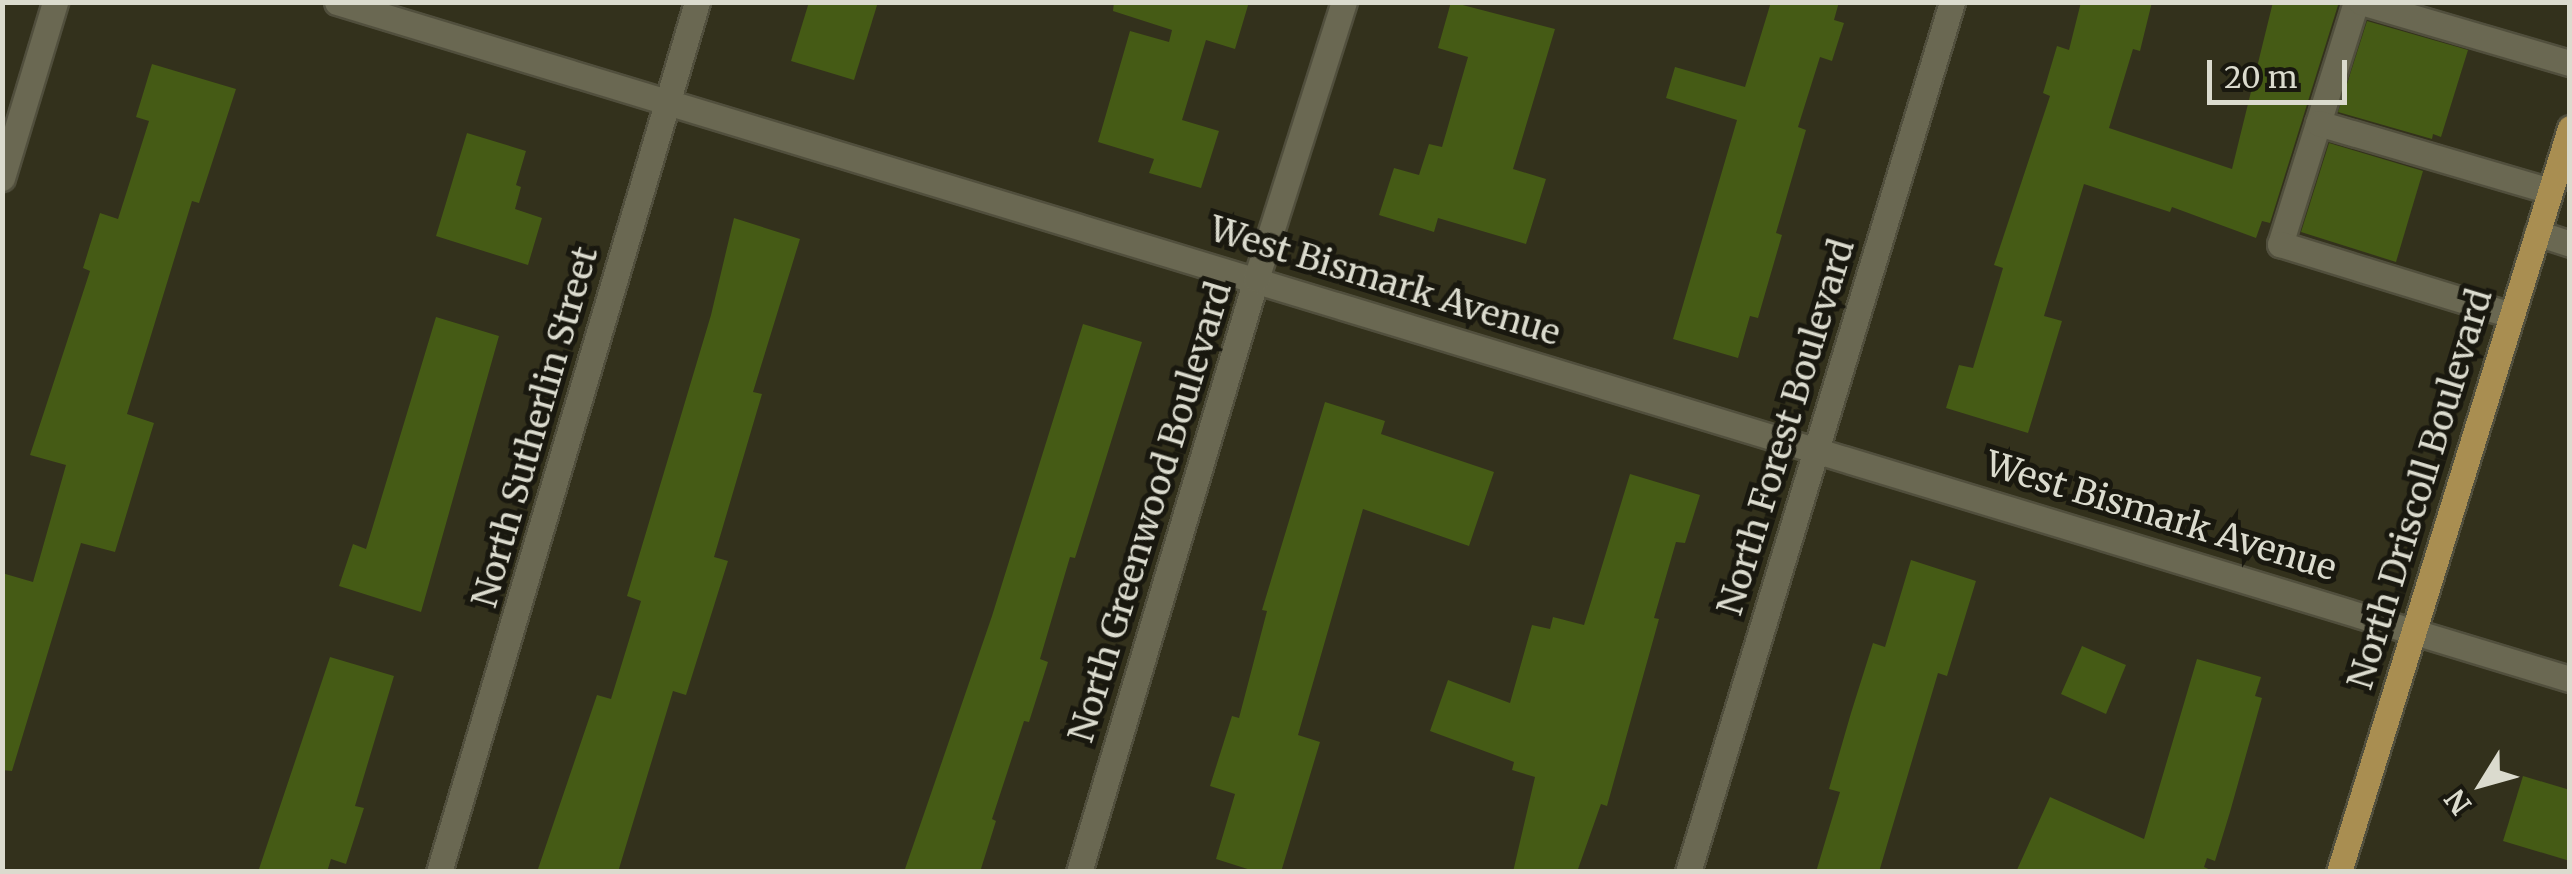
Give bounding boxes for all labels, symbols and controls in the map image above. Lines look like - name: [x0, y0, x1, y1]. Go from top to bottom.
- scale bar: [2212, 40, 2352, 102]
- text: 20 m: [2224, 58, 2297, 96]
- street label: West Bismark Avenue: [1205, 208, 1565, 354]
- street label: North Forest Boulevard: [1709, 234, 1863, 620]
- street label: North Sutherlin Street: [463, 242, 607, 612]
- street label: North Greenwood Boulevard: [1060, 277, 1240, 747]
- street label: North Driscoll Boulevard: [2339, 284, 2501, 694]
- street label: West Bismark Avenue: [1981, 443, 2341, 589]
- north arrow: [2432, 734, 2532, 834]
- text: N: [2437, 782, 2479, 822]

